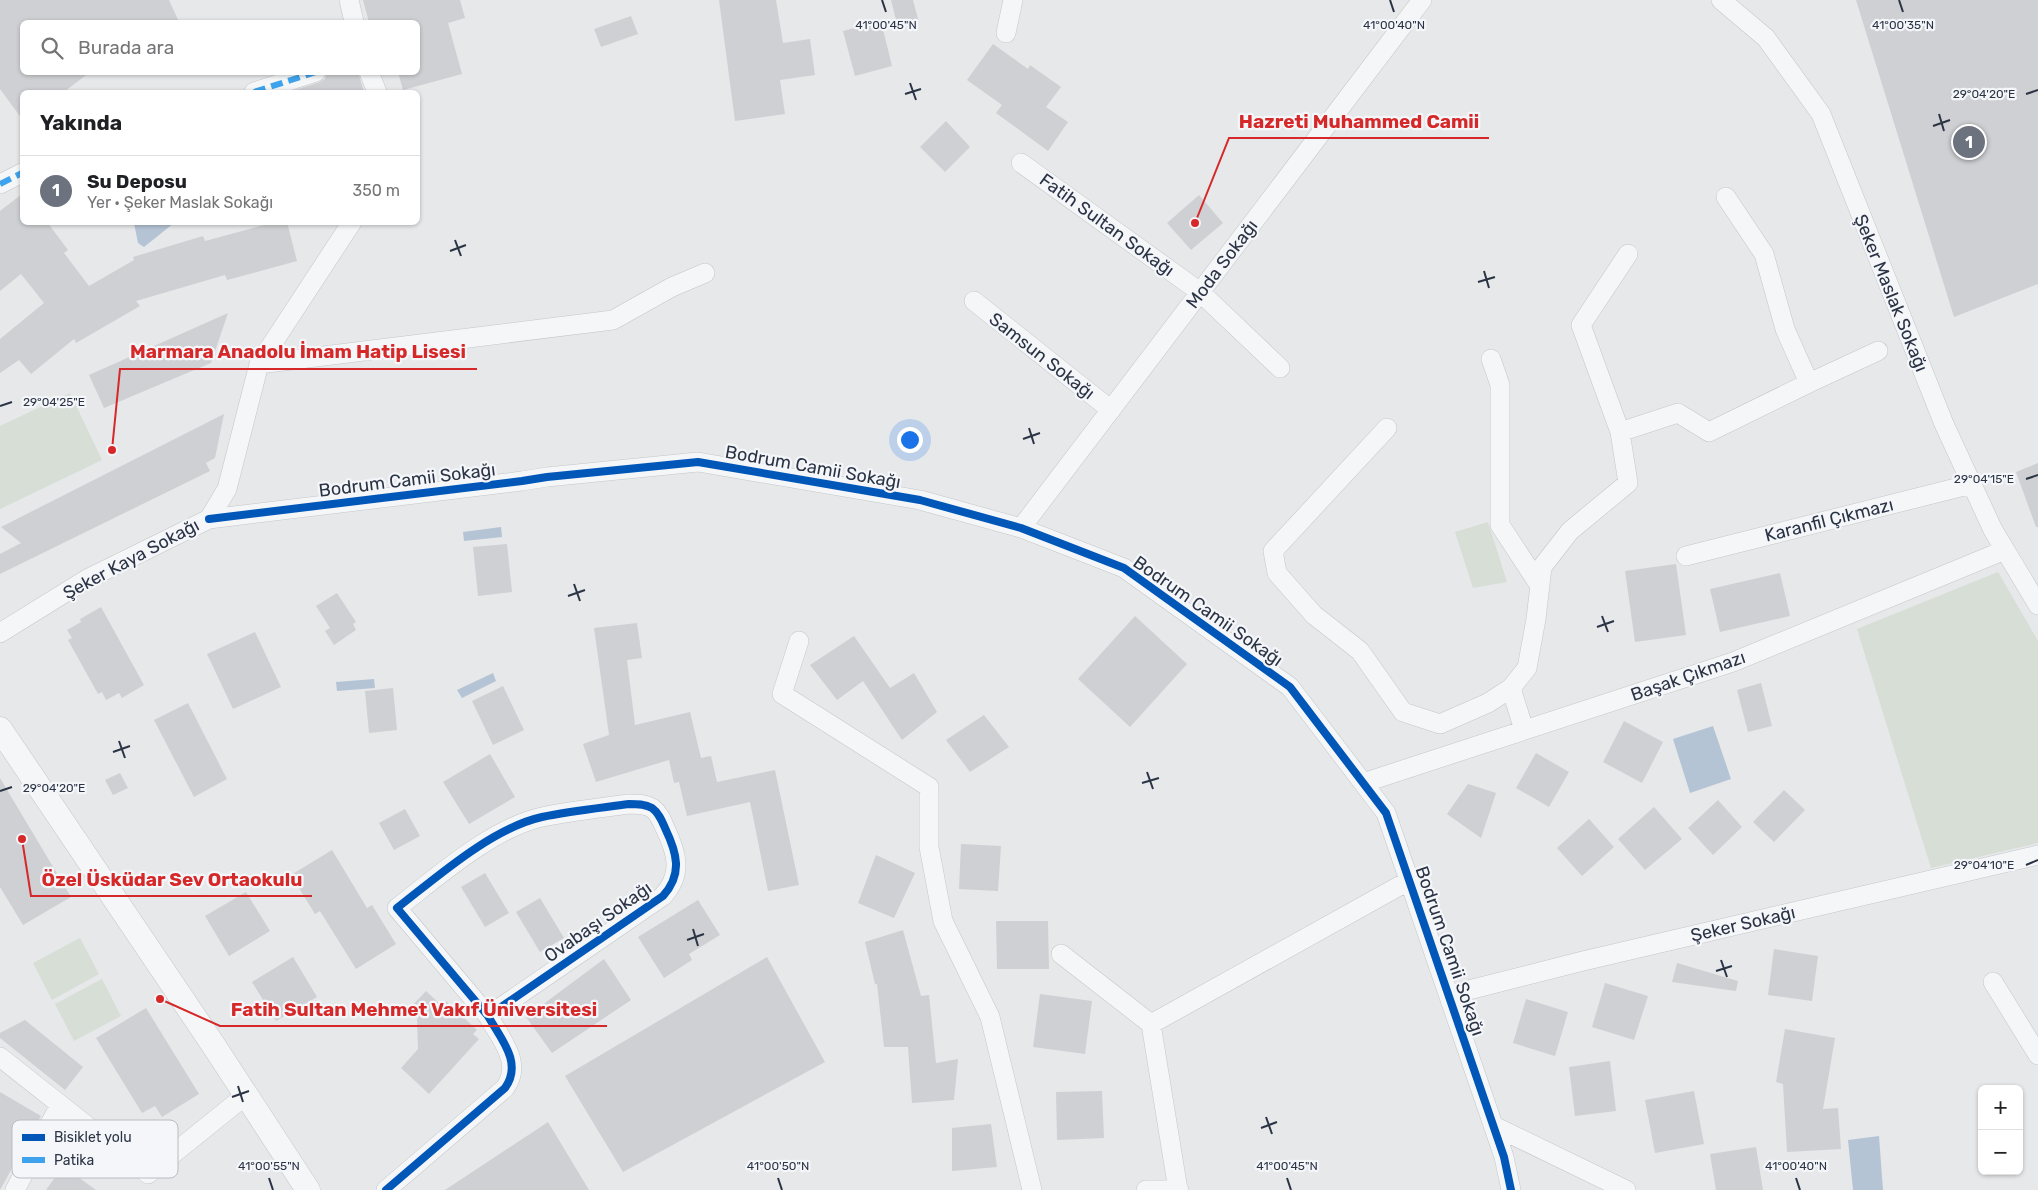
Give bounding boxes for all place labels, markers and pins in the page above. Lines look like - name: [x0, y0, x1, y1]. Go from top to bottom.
- callout: Hazreti Muhammed Camii: [1229, 104, 1489, 138]
- pin: 1: [1953, 123, 1985, 161]
- callout: Marmara Anadolu İmam Hatip Lisesi: [120, 335, 477, 369]
- callout: Özel Üsküdar Sev Ortaokulu: [31, 862, 312, 896]
- callout: Fatih Sultan Mehmet Vakıf Üniversitesi: [220, 992, 607, 1026]

